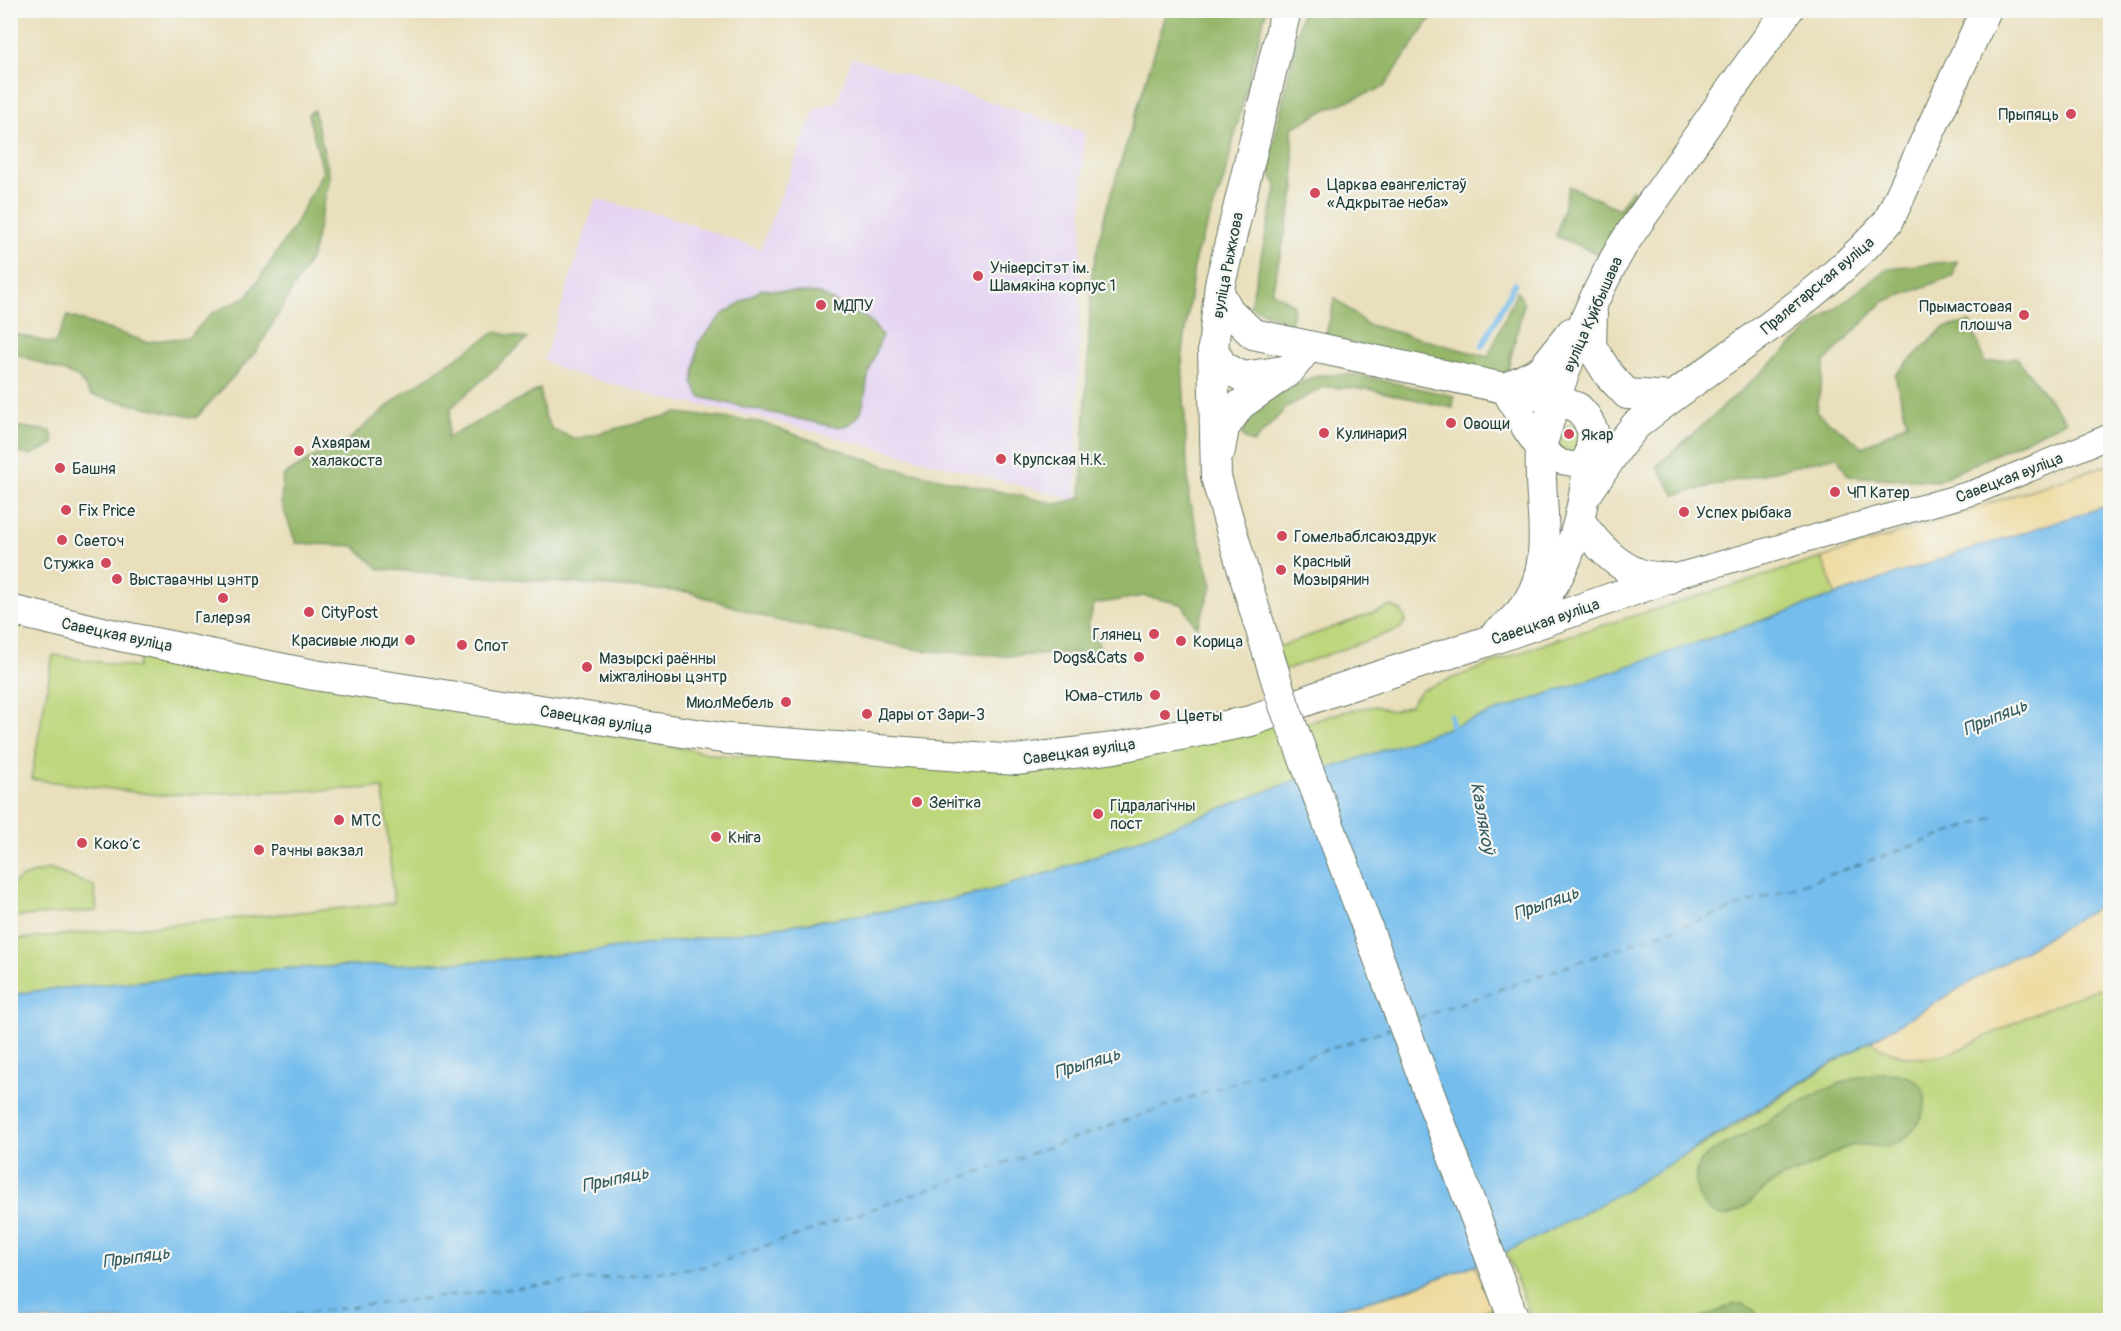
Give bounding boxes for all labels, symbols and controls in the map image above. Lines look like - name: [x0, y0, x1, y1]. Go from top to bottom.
- place label: Прыпяць: [1999, 105, 2059, 125]
- marker: Прыпяць: [2064, 107, 2078, 121]
- place label: Царква евангелістаў «Адкрытае неба»: [1327, 175, 1466, 213]
- marker: Царква евангелістаў «Адкрытае неба»: [1308, 186, 1322, 200]
- street label: вуліца Рыжкова: [1208, 210, 1248, 320]
- street label: Пралетарская вуліца: [1757, 232, 1879, 339]
- street label: вуліца Куйбышава: [1559, 254, 1627, 375]
- place label: Універсітэт ім. Шамякіна корпус 1: [990, 258, 1116, 296]
- marker: Універсітэт ім. Шамякіна корпус 1: [971, 269, 985, 283]
- place label: МДПУ: [833, 296, 874, 316]
- place label: Прымастовая плошча: [1919, 297, 2012, 335]
- marker: МДПУ: [814, 298, 828, 312]
- marker: Прымастовая плошча: [2017, 308, 2031, 322]
- place label: Овощи: [1463, 414, 1510, 434]
- marker: Овощи: [1444, 416, 1458, 430]
- place label: КулинариЯ: [1336, 424, 1407, 444]
- place label: Якар: [1581, 425, 1614, 445]
- marker: КулинариЯ: [1317, 426, 1331, 440]
- marker: Якар: [1562, 427, 1576, 441]
- place label: Ахвярам халакоста: [311, 433, 382, 471]
- marker: Ахвярам халакоста: [292, 444, 306, 458]
- street label: Савецкая вуліца: [1953, 448, 2066, 508]
- place label: Крупская Н.К.: [1013, 450, 1106, 470]
- marker: Крупская Н.К.: [994, 452, 1008, 466]
- place label: Башня: [72, 459, 116, 479]
- marker: Башня: [53, 461, 67, 475]
- place label: ЧП Катер: [1847, 483, 1910, 503]
- marker: ЧП Катер: [1828, 485, 1842, 499]
- place label: Fix Price: [78, 501, 135, 521]
- marker: Fix Price: [59, 503, 73, 517]
- place label: Успех рыбака: [1696, 503, 1791, 523]
- marker: Успех рыбака: [1677, 505, 1691, 519]
- place label: Гомельаблсаюздрук: [1294, 527, 1437, 547]
- marker: Гомельаблсаюздрук: [1275, 529, 1289, 543]
- place label: Светоч: [74, 531, 124, 551]
- marker: Светоч: [55, 533, 69, 547]
- place label: Красный Мозырянин: [1293, 552, 1369, 590]
- place label: Стужка: [43, 554, 94, 574]
- marker: Стужка: [99, 556, 113, 570]
- marker: Красный Мозырянин: [1274, 563, 1288, 577]
- place label: Выставачны цэнтр: [129, 570, 259, 590]
- marker: Выставачны цэнтр: [110, 572, 124, 586]
- marker: Галерэя: [216, 591, 230, 605]
- street label: Савецкая вуліца: [1489, 594, 1602, 650]
- place label: CityPost: [321, 603, 379, 623]
- marker: CityPost: [302, 605, 316, 619]
- place label: Галерэя: [195, 608, 251, 628]
- street label: Савецкая вуліца: [59, 613, 174, 657]
- place label: Глянец: [1092, 625, 1142, 645]
- marker: Глянец: [1147, 627, 1161, 641]
- place label: Красивые люди: [291, 631, 398, 651]
- place label: Корица: [1193, 632, 1243, 652]
- marker: Красивые люди: [403, 633, 417, 647]
- marker: Корица: [1174, 634, 1188, 648]
- place label: Спот: [474, 636, 509, 656]
- marker: Спот: [455, 638, 469, 652]
- place label: Dogs&Cats: [1053, 648, 1127, 668]
- place label: Мазырскі раённы міжгаліновы цэнтр: [599, 649, 727, 687]
- marker: Dogs&Cats: [1132, 650, 1146, 664]
- marker: Мазырскі раённы міжгаліновы цэнтр: [580, 660, 594, 674]
- place label: Юма-стиль: [1066, 686, 1143, 706]
- marker: Юма-стиль: [1148, 688, 1162, 702]
- place label: МиолМебель: [686, 693, 774, 713]
- water label: Прыпяць: [1959, 693, 2032, 741]
- marker: МиолМебель: [779, 695, 793, 709]
- street label: Савецкая вуліца: [538, 701, 653, 739]
- place label: Дары от Зари-3: [878, 705, 985, 725]
- place label: Цветы: [1177, 706, 1222, 726]
- marker: Дары от Зари-3: [860, 707, 874, 721]
- marker: Цветы: [1158, 708, 1172, 722]
- street label: Савецкая вуліца: [1022, 734, 1137, 770]
- water label: Казлякоў: [1465, 781, 1500, 858]
- place label: Зенітка: [929, 793, 981, 813]
- marker: Зенітка: [910, 795, 924, 809]
- place label: Гідралагічны пост: [1110, 796, 1196, 834]
- marker: Гідралагічны пост: [1091, 807, 1105, 821]
- place label: МТС: [351, 811, 381, 831]
- marker: МТС: [332, 813, 346, 827]
- place label: Кніга: [728, 828, 761, 848]
- marker: Кніга: [709, 830, 723, 844]
- place label: Кокоʼс: [94, 834, 141, 854]
- marker: Кокоʼс: [75, 836, 89, 850]
- place label: Рачны вакзал: [271, 841, 363, 861]
- marker: Рачны вакзал: [252, 843, 266, 857]
- water label: Прыпяць: [1510, 881, 1583, 926]
- water label: Прыпяць: [1051, 1042, 1124, 1084]
- water label: Прыпяць: [579, 1161, 651, 1198]
- water label: Прыпяць: [101, 1241, 172, 1274]

